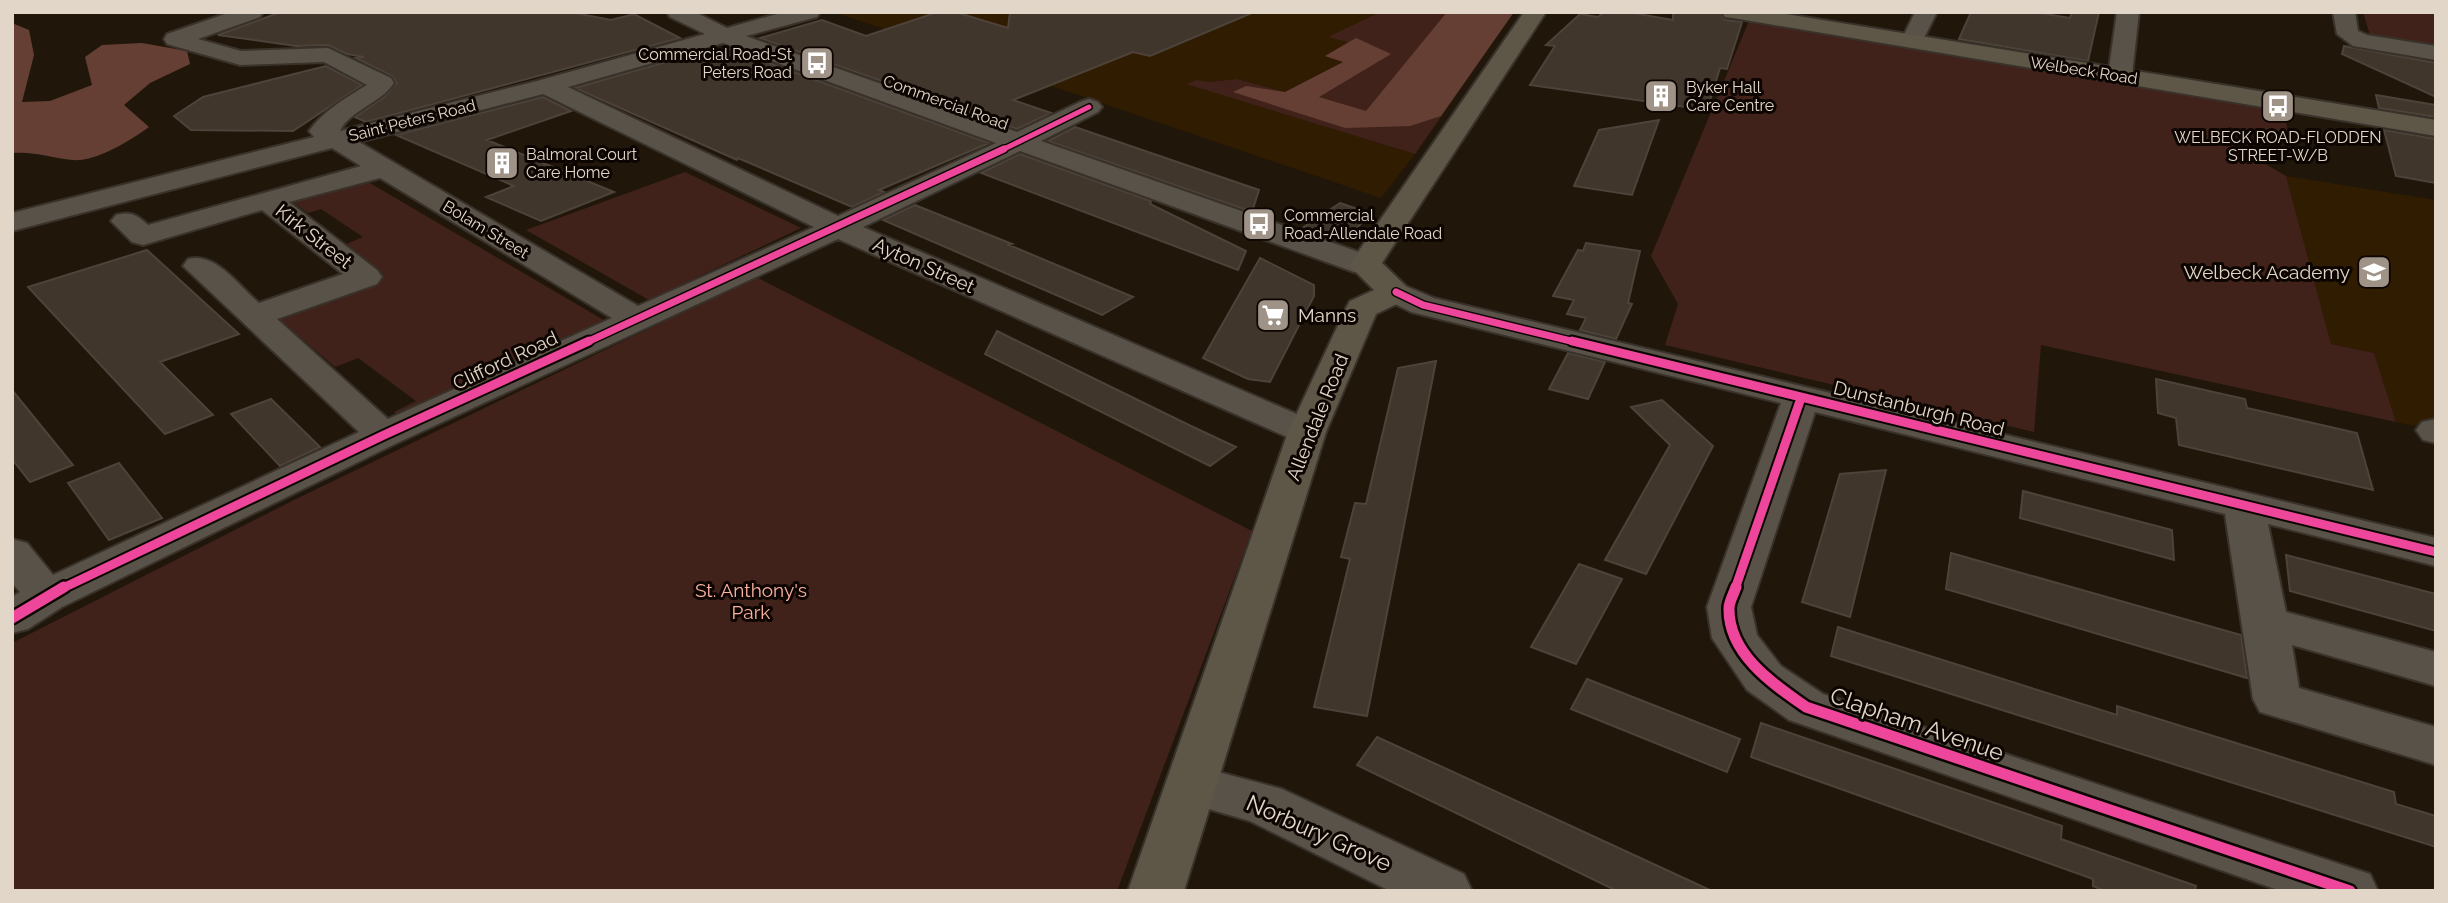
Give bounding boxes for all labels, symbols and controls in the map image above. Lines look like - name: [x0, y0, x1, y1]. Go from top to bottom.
- bus stop icon: Commercial Road-St Peters Road: [798, 44, 836, 82]
- place label: Commercial Road-St Peters Road: [638, 45, 793, 82]
- street label: Welbeck Road: [2029, 53, 2139, 88]
- street label: Commercial Road: [881, 71, 1011, 134]
- building icon: Byker Hall Care Centre: [1642, 77, 1680, 115]
- place label: Byker Hall Care Centre: [1686, 78, 1774, 115]
- bus stop icon: WELBECK ROAD-FLODDEN STREET-W/B: [2259, 87, 2297, 125]
- street label: Saint Peters Road: [347, 96, 478, 145]
- place label: WELBECK ROAD-FLODDEN STREET-W/B: [2174, 128, 2382, 165]
- building icon: Balmoral Court Care Home: [483, 144, 521, 182]
- place label: Balmoral Court Care Home: [526, 145, 638, 182]
- street label: Bolam Street: [440, 196, 532, 263]
- street label: Kirk Street: [272, 199, 357, 273]
- bus stop icon: Commercial Road-Allendale Road: [1240, 205, 1278, 243]
- place label: Commercial Road-Allendale Road: [1284, 206, 1442, 243]
- street label: Ayton Street: [870, 233, 979, 297]
- school or university icon: Welbeck Academy: [2355, 253, 2393, 291]
- place label: Welbeck Academy: [2184, 261, 2350, 283]
- supermarket icon: Manns: [1254, 296, 1292, 334]
- place label: Manns: [1298, 304, 1356, 326]
- street label: Clifford Road: [449, 326, 561, 394]
- street label: Allendale Road: [1282, 351, 1352, 483]
- street label: Dunstanburgh Road: [1831, 376, 2007, 440]
- park label: St. Anthony's Park: [695, 579, 807, 623]
- street label: Clapham Avenue: [1827, 681, 2007, 766]
- street label: Norbury Grove: [1243, 789, 1396, 877]

